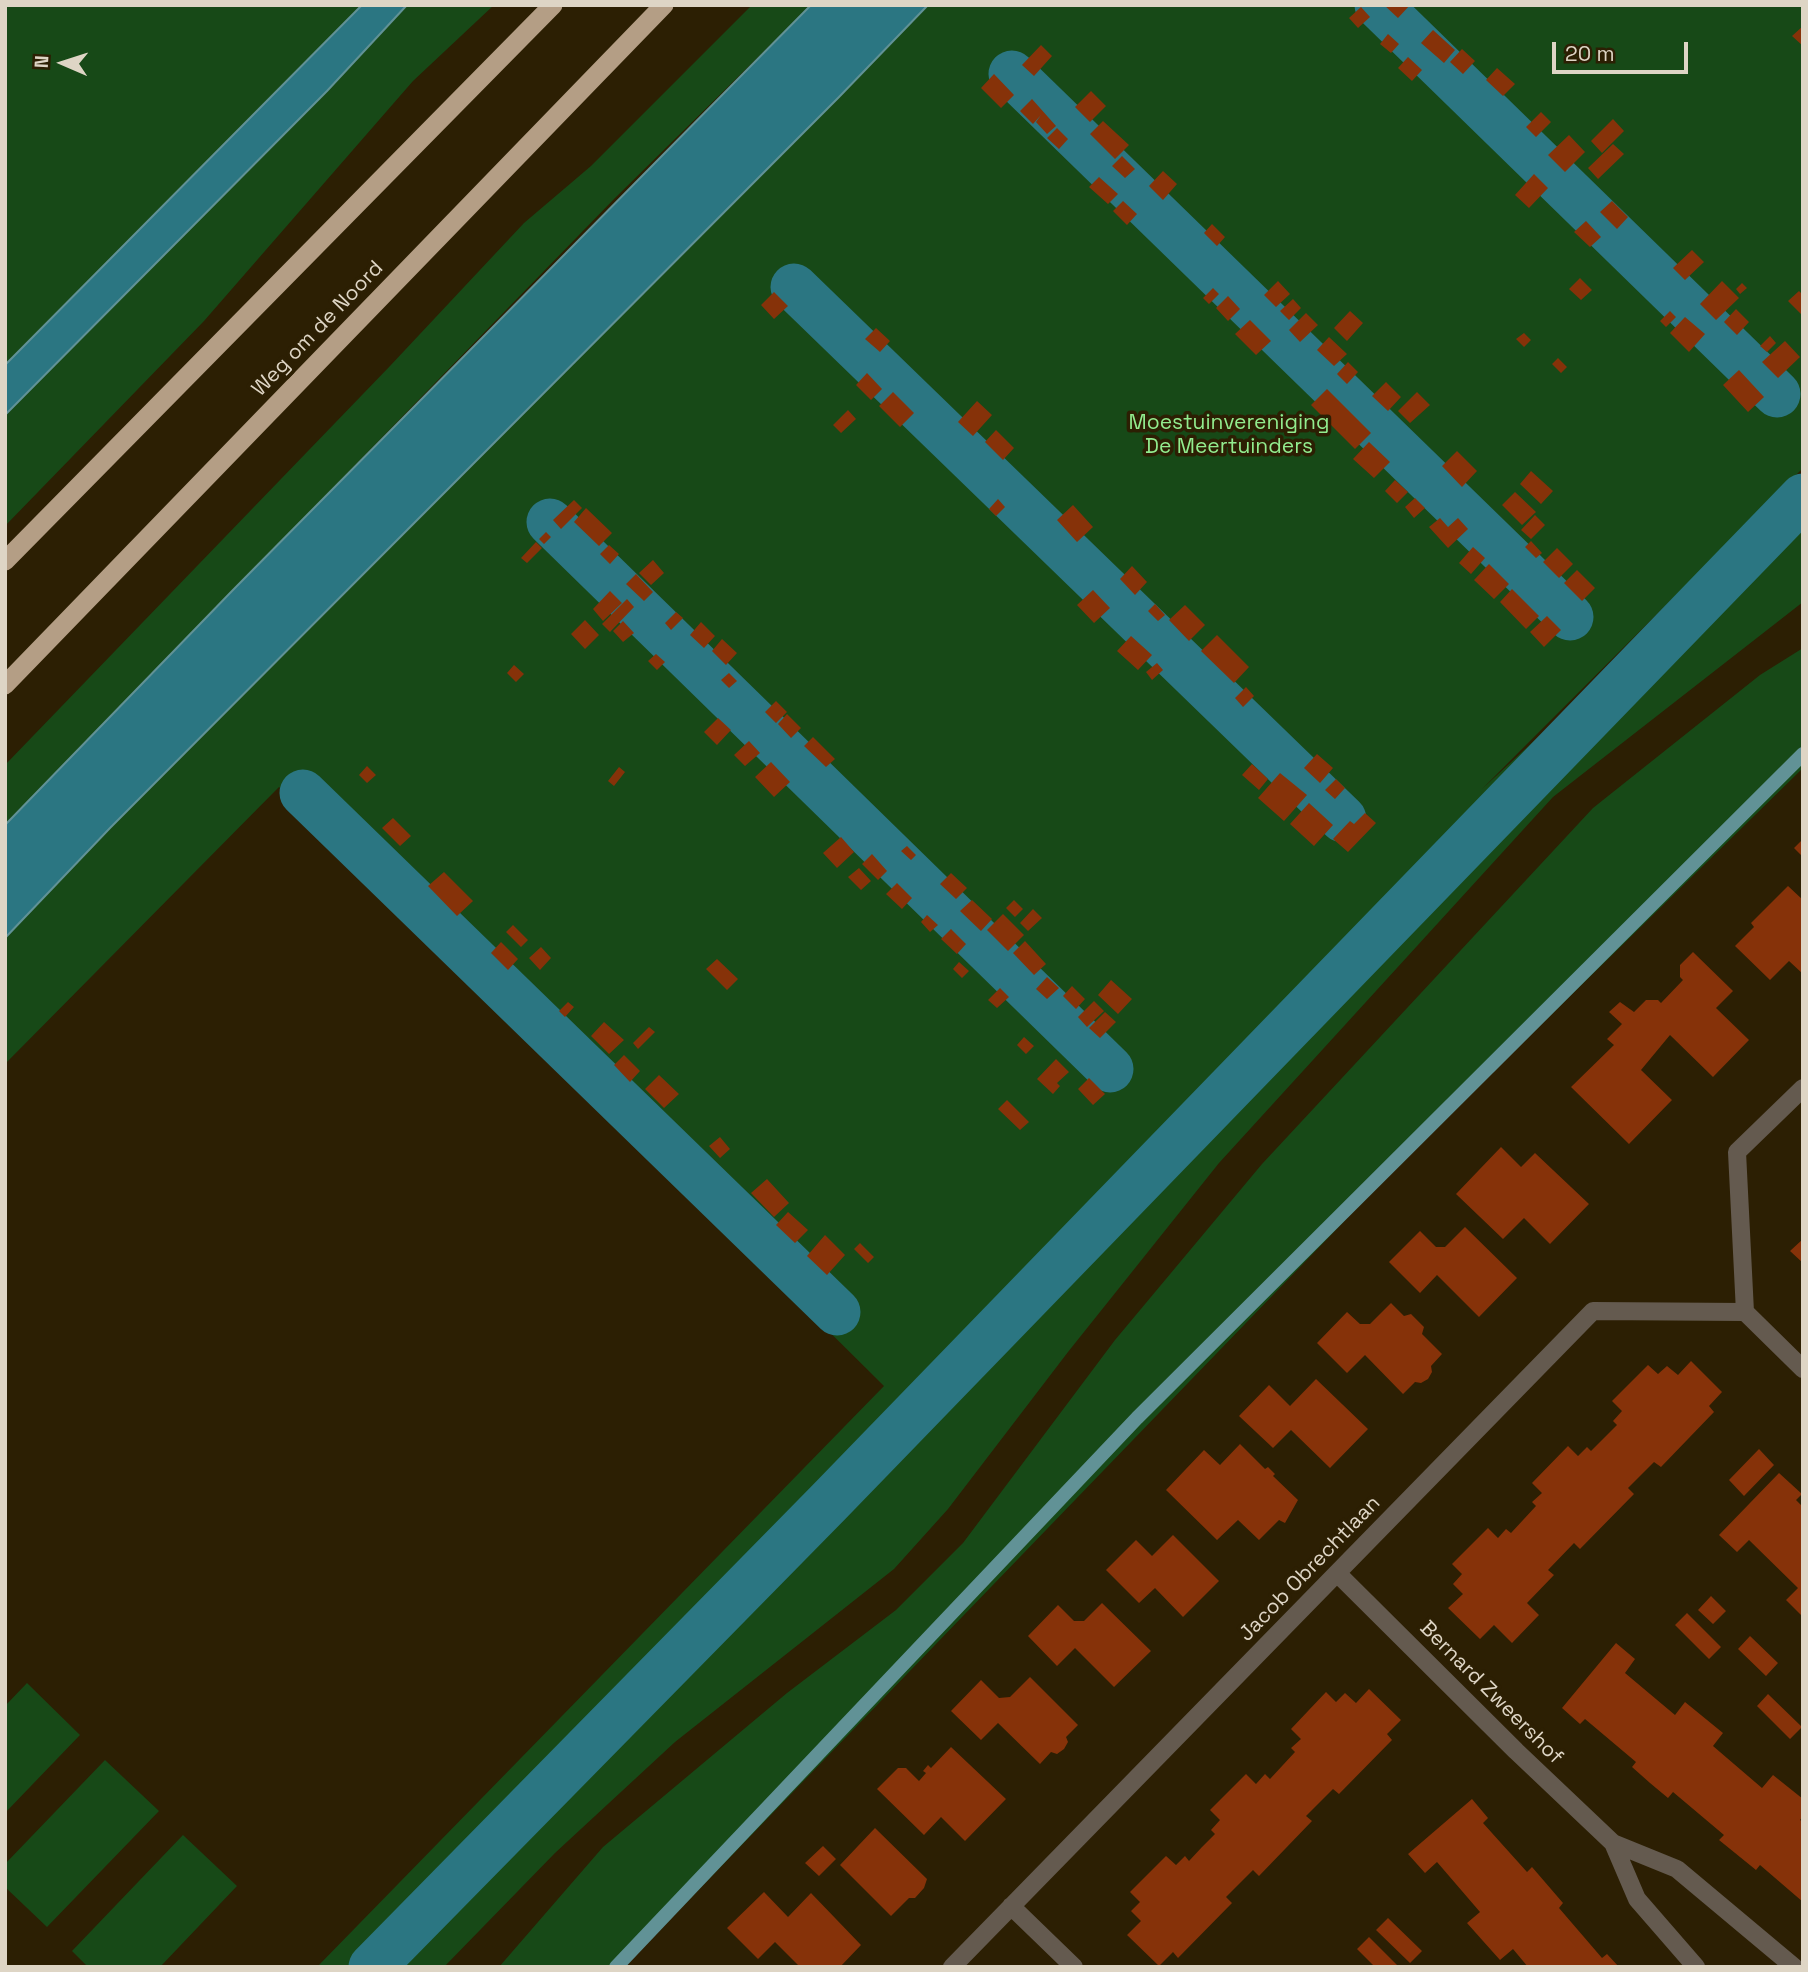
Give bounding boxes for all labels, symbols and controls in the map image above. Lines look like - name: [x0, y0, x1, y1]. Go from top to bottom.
- north arrow: [28, 28, 98, 98]
- scale bar: [1556, 28, 1692, 72]
- text: 20 m: [1565, 40, 1615, 67]
- text: N: [29, 55, 54, 69]
- street label: Weg om de Noord: [247, 256, 389, 402]
- park label: Moestuinvereniging De Meertuinders: [1129, 410, 1329, 460]
- street label: Jacob Obrechtlaan: [1234, 1491, 1386, 1647]
- street label: Bernard Zweershof: [1414, 1616, 1568, 1770]

